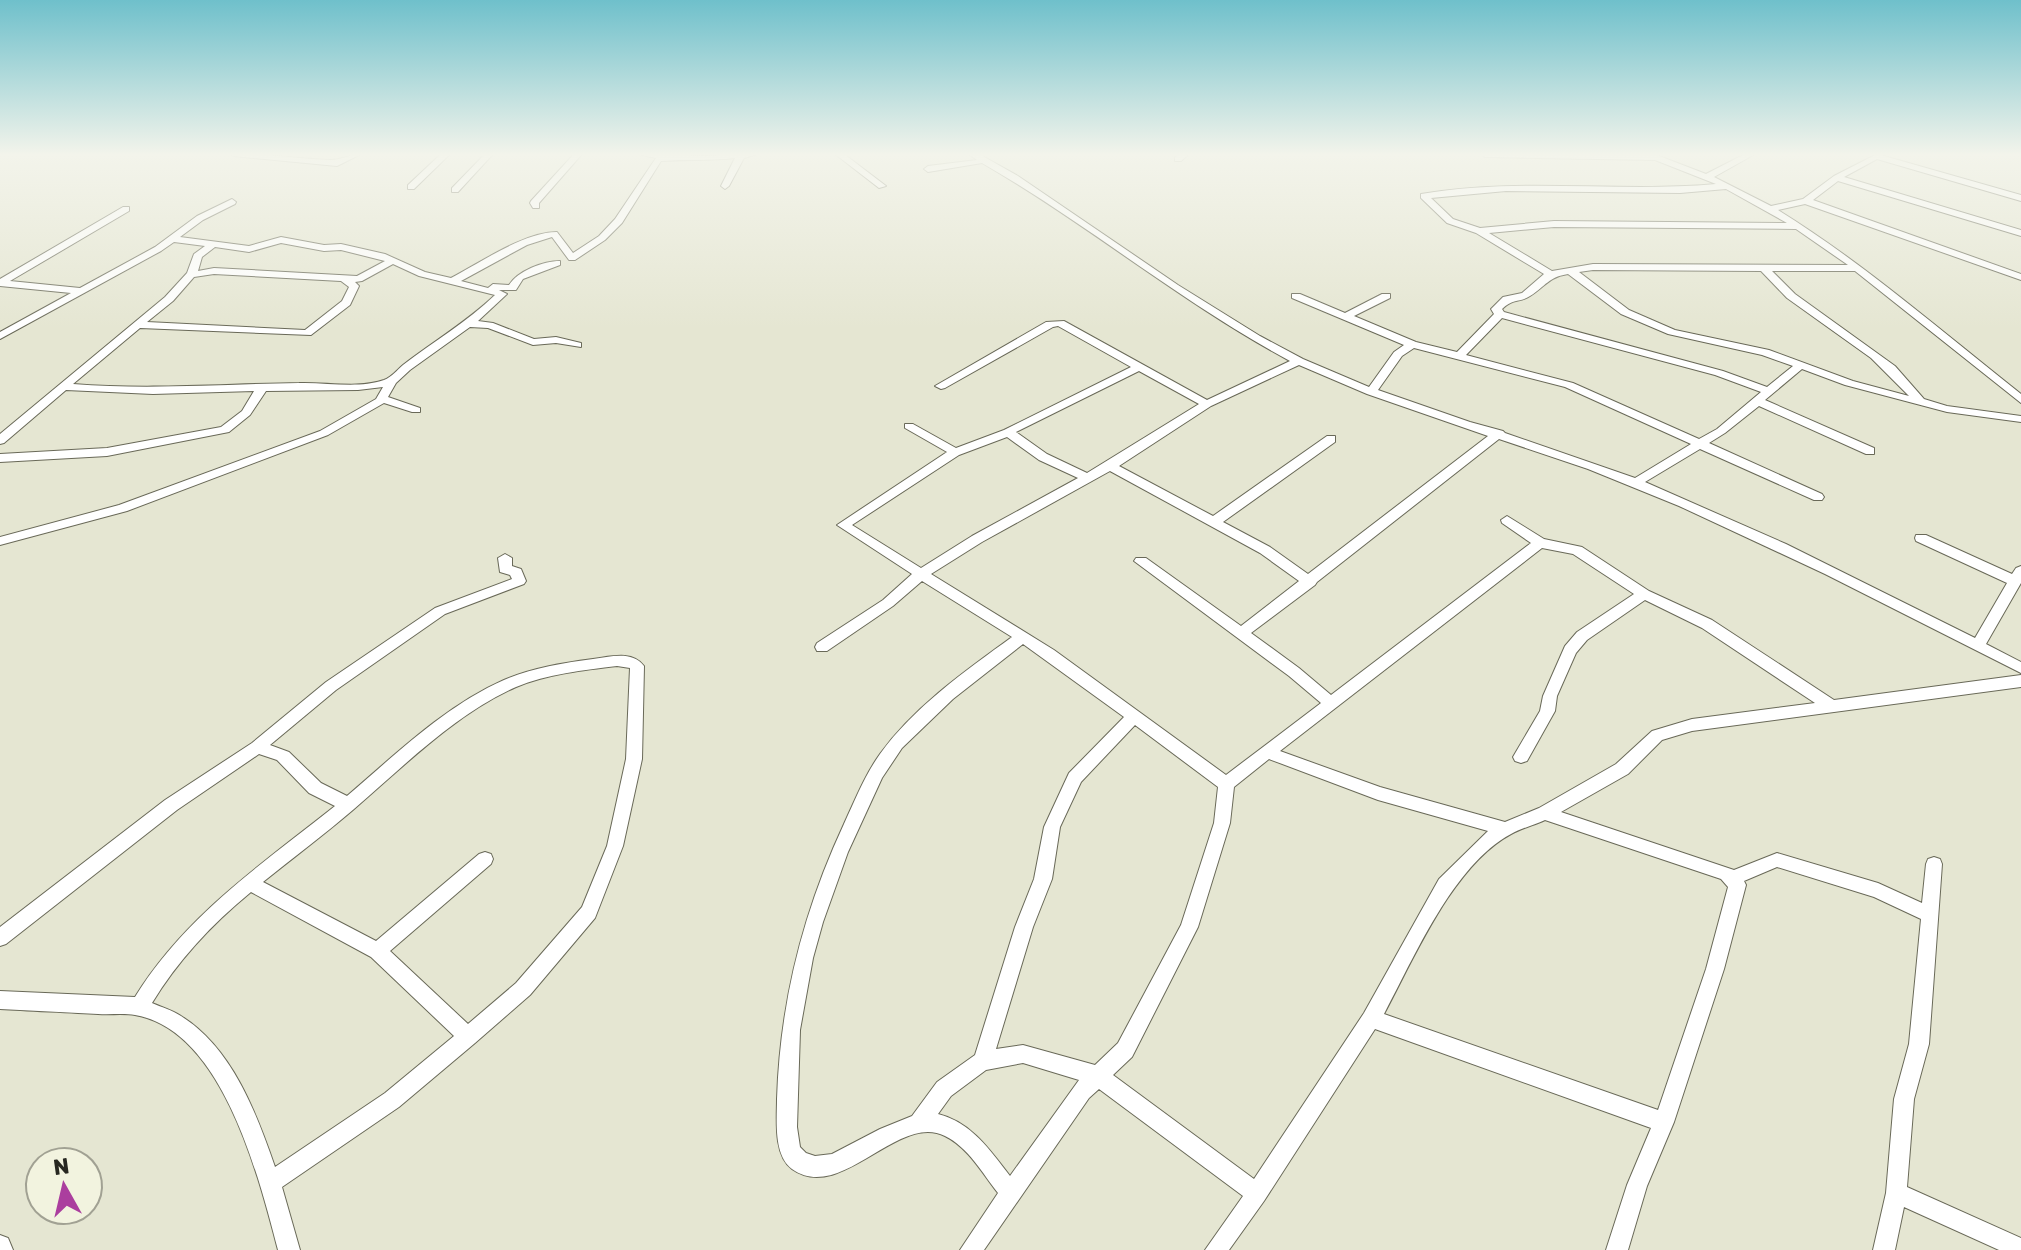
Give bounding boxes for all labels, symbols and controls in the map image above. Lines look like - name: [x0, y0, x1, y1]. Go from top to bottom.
- north arrow: [24, 1146, 104, 1226]
- text: N: [52, 1152, 71, 1181]

